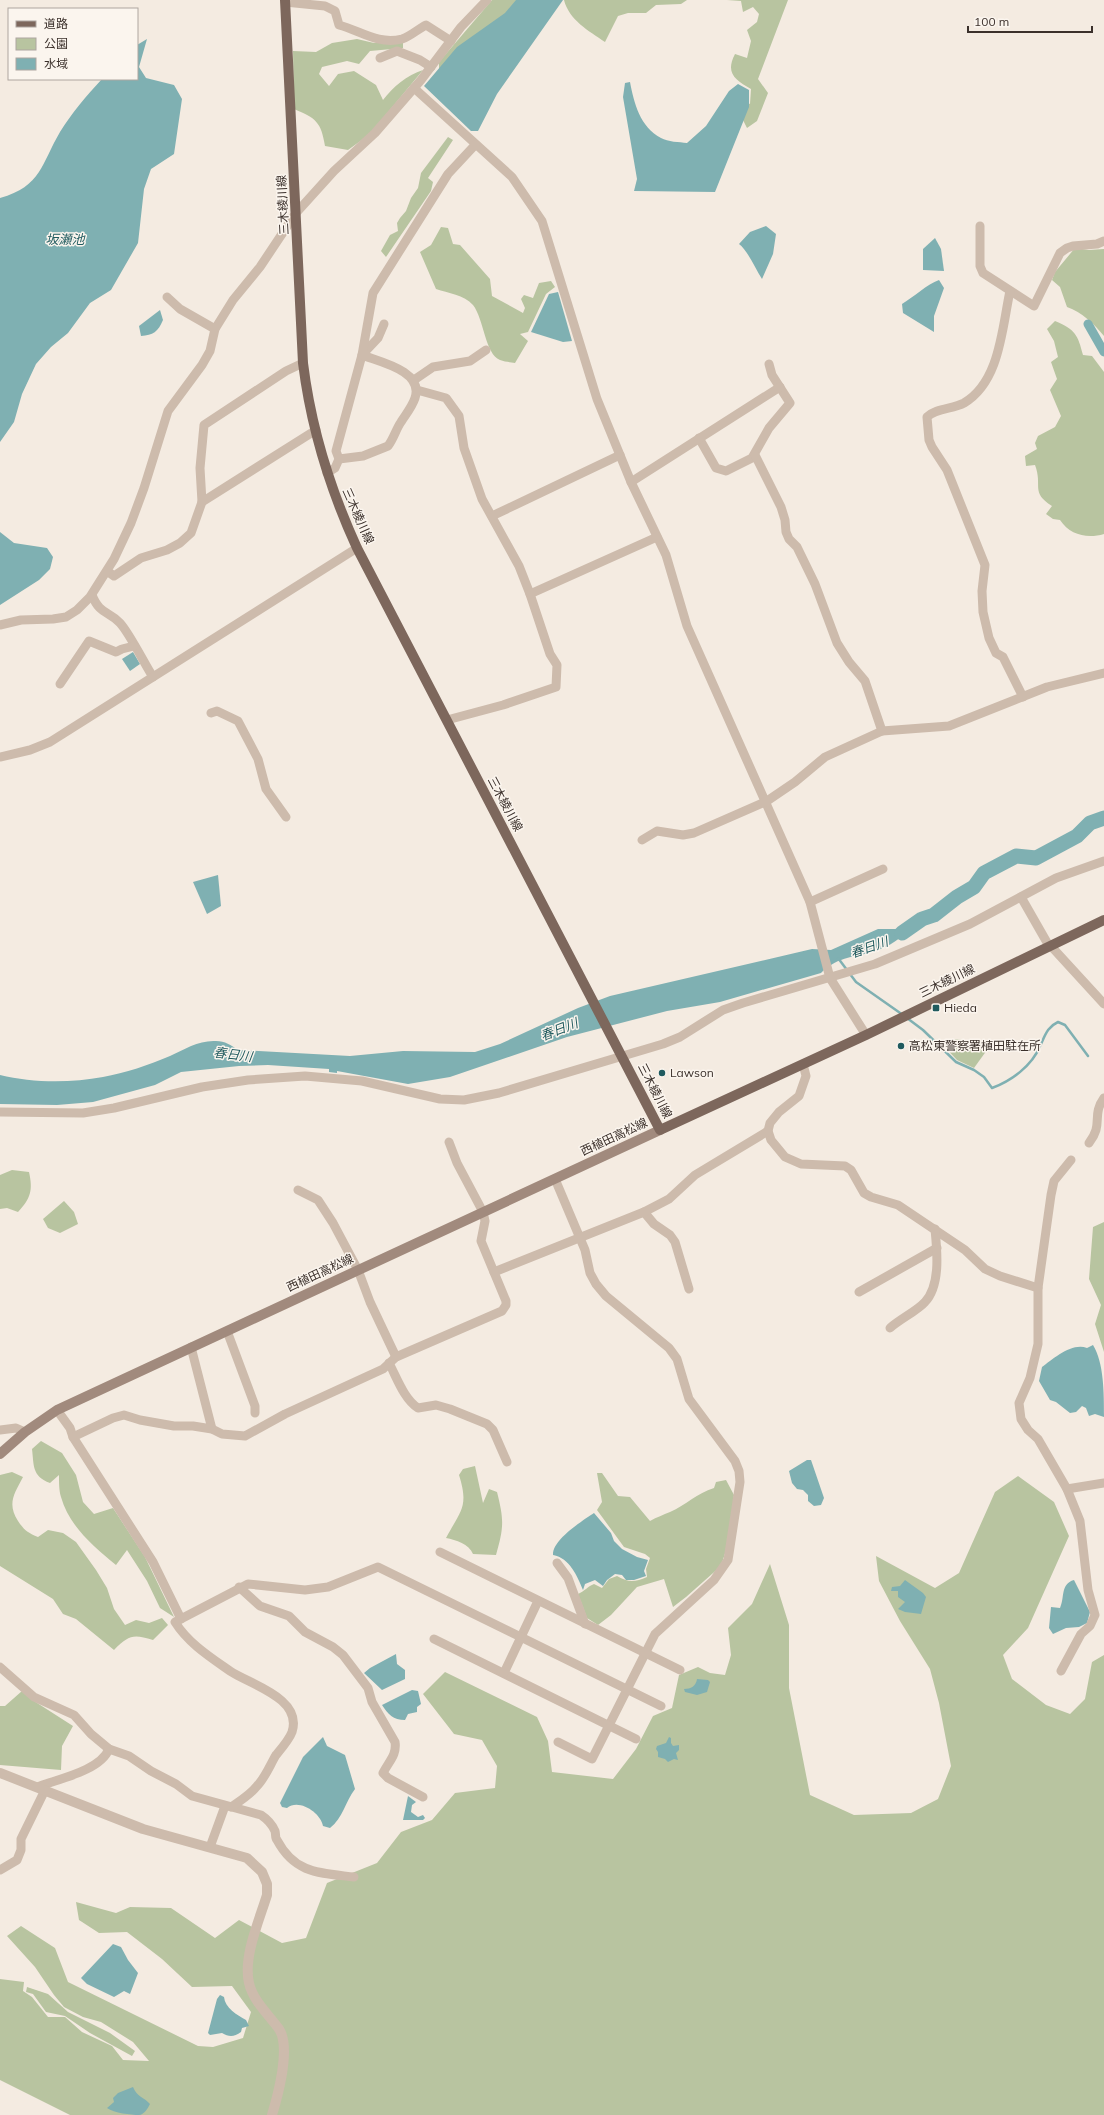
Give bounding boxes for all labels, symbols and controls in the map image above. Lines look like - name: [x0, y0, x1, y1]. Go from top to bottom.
- legend: [8, 8, 138, 80]
- scale bar: [968, 8, 1092, 34]
- text: 100 m: [974, 14, 1009, 29]
- text: 道路: [44, 16, 68, 31]
- text: 公園: [44, 36, 68, 51]
- text: 水域: [44, 56, 68, 71]
- street label: 三木綾川線: [273, 175, 292, 235]
- water label: 坂瀬池: [45, 231, 86, 247]
- street label: 三木綾川線: [339, 485, 378, 546]
- street label: 三木綾川線: [485, 774, 526, 834]
- water label: 春日川: [848, 932, 892, 961]
- street label: 三木綾川線: [917, 961, 977, 1000]
- place label: Hieda: [944, 1000, 977, 1015]
- marker: Hieda: [931, 1003, 941, 1013]
- water label: 春日川: [538, 1014, 582, 1043]
- place label: 高松東警察署植田駐在所: [909, 1038, 1041, 1053]
- marker: 高松東警察署植田駐在所: [896, 1041, 906, 1051]
- water label: 春日川: [213, 1044, 255, 1065]
- street label: 三木綾川線: [635, 1061, 676, 1121]
- place label: Lawson: [670, 1065, 714, 1080]
- marker: Lawson: [657, 1068, 667, 1078]
- street label: 西植田高松線: [578, 1115, 650, 1159]
- street label: 西植田高松線: [284, 1251, 356, 1295]

